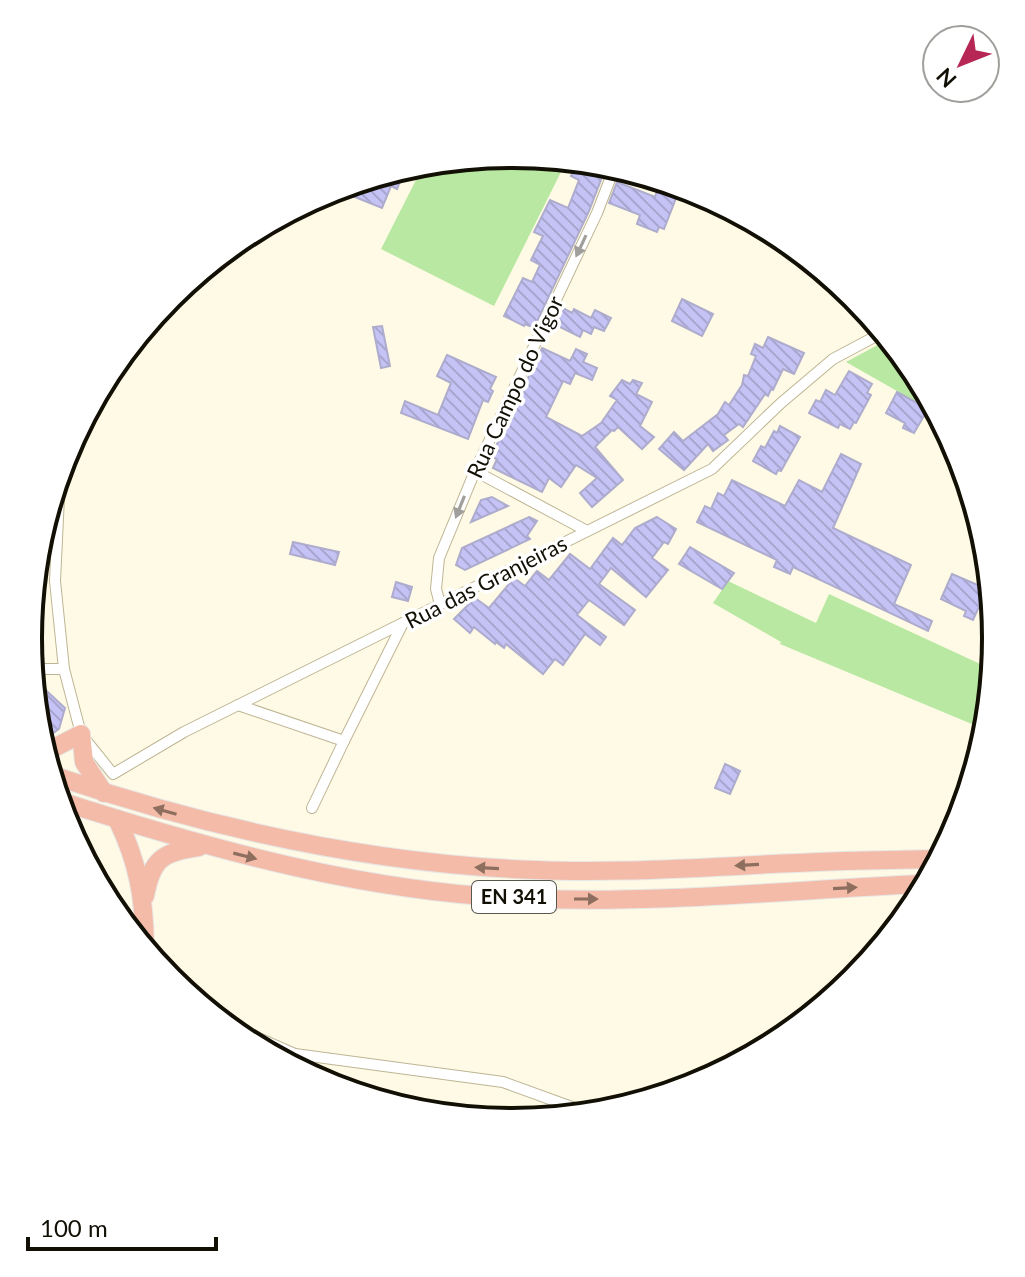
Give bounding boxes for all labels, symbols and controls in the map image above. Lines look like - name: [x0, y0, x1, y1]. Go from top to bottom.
- north arrow: [921, 24, 1001, 104]
- text: N: [930, 63, 962, 93]
- one-way arrow: [574, 234, 588, 257]
- street label: Rua Campo do Vigor: [460, 291, 569, 482]
- one-way arrow: [453, 495, 466, 519]
- street label: Rua das Granjeiras: [400, 529, 571, 634]
- one-way arrow: [152, 804, 177, 816]
- one-way arrow: [233, 850, 258, 863]
- one-way arrow: [734, 859, 759, 872]
- one-way arrow: [474, 861, 499, 874]
- road number: EN 341: [472, 881, 556, 913]
- one-way arrow: [833, 881, 858, 894]
- one-way arrow: [574, 893, 599, 905]
- scale bar: [28, 1201, 216, 1251]
- text: 100 m: [40, 1213, 108, 1242]

